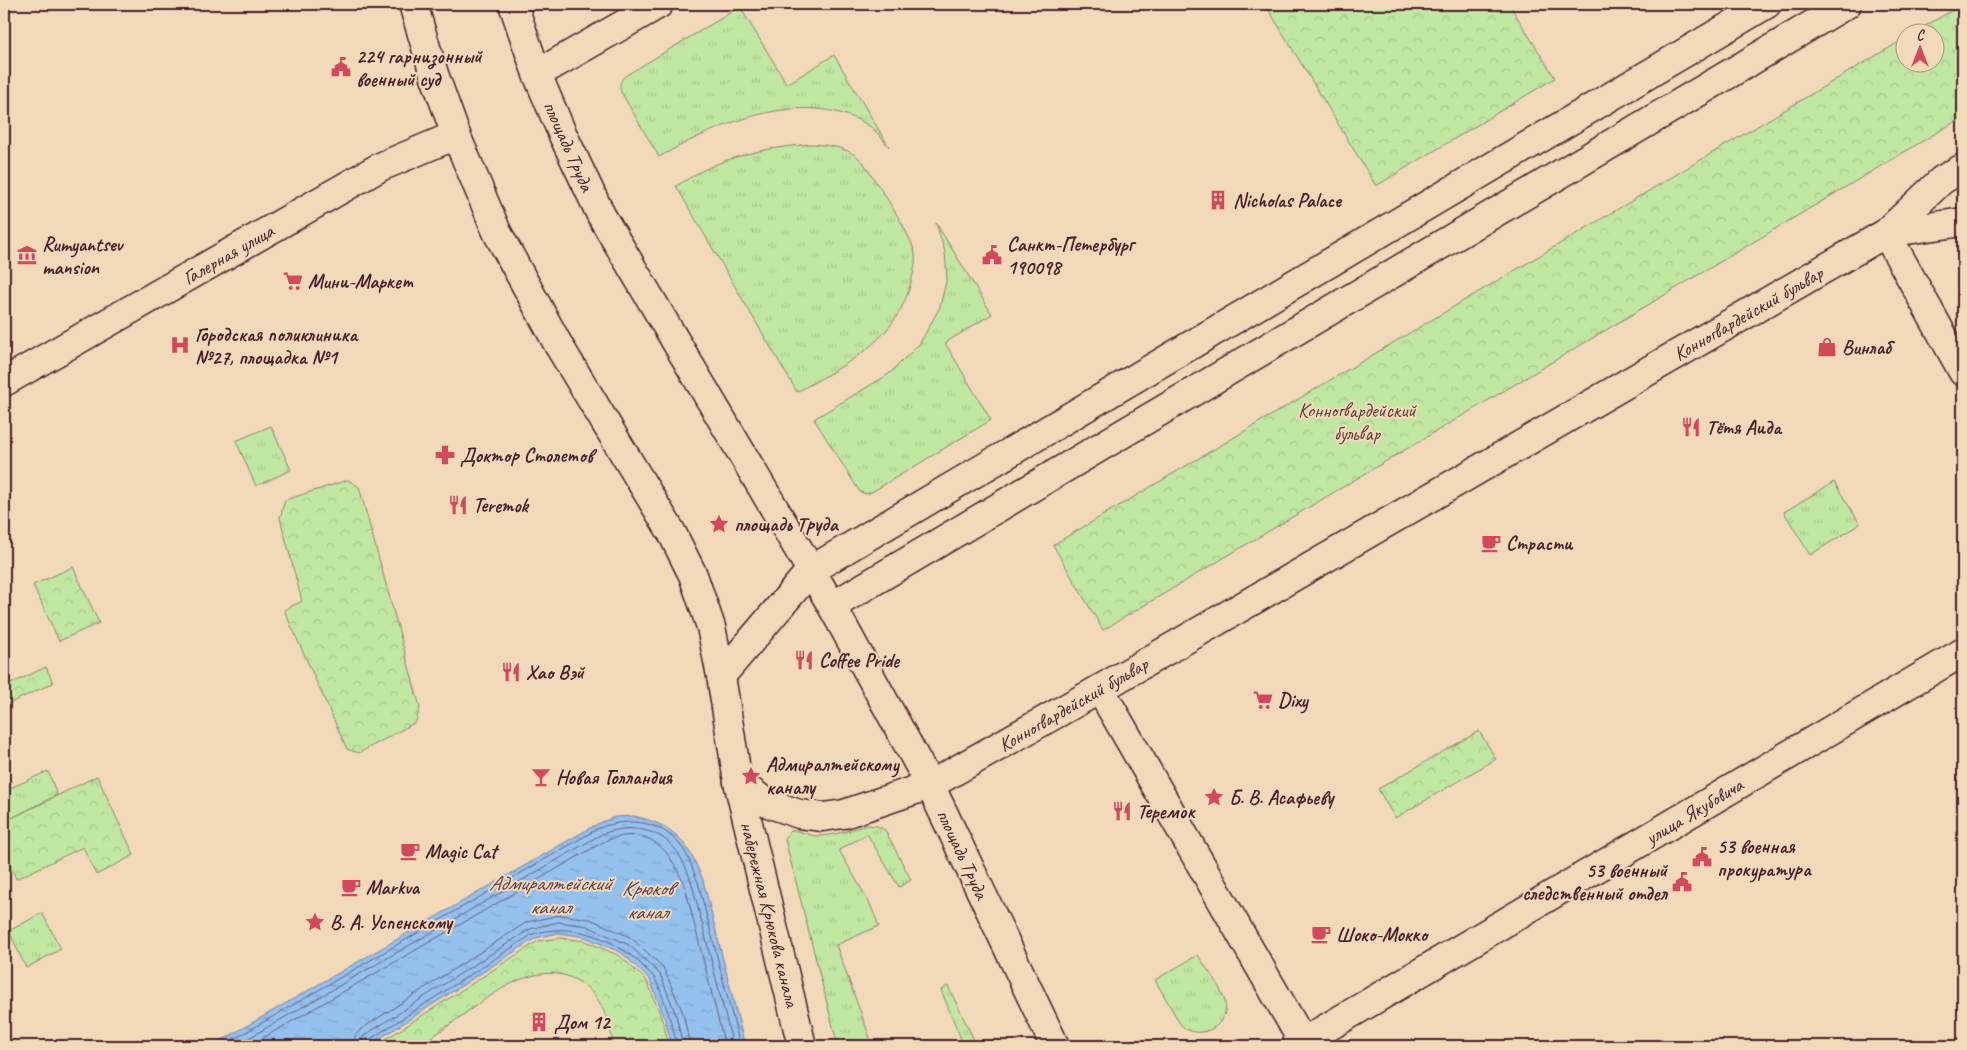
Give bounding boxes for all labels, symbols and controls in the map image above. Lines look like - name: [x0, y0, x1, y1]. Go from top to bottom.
- north arrow: [1894, 22, 1944, 72]
- text: С: [1917, 27, 1926, 44]
- place label: 224 гарнизонный военный суд: [356, 44, 483, 92]
- public building icon: 224 гарнизонный военный суд: [330, 56, 352, 78]
- street label: площадь Труда: [537, 97, 600, 197]
- place label: Nicholas Palace: [1233, 188, 1342, 213]
- building icon: Nicholas Palace: [1207, 189, 1229, 211]
- street label: Галерная улица: [178, 218, 279, 291]
- place label: Rumyantsev mansion: [42, 232, 125, 280]
- place label: Санкт-Петербург 190098: [1007, 232, 1136, 280]
- museum icon: Rumyantsev mansion: [16, 244, 38, 266]
- public building icon: Санкт-Петербург 190098: [981, 244, 1003, 266]
- street label: Конногвардейский бульвар: [1669, 260, 1829, 366]
- place label: Мини-Маркет: [308, 269, 414, 294]
- supermarket icon: Мини-Маркет: [282, 270, 304, 292]
- place label: Городская поликлиника №27, площадка №1: [195, 322, 359, 370]
- hospital icon: Городская поликлиника №27, площадка №1: [169, 334, 191, 356]
- place label: Винлаб: [1842, 335, 1895, 360]
- shop icon: Винлаб: [1816, 336, 1838, 358]
- park label: Конногвардейский бульвар: [1298, 398, 1418, 446]
- place label: Тётя Аида: [1706, 415, 1783, 440]
- restaurant icon: Тётя Аида: [1680, 416, 1702, 438]
- place label: Доктор Столетов: [460, 443, 598, 468]
- pharmacy icon: Доктор Столетов: [434, 444, 456, 466]
- place label: Teremok: [473, 493, 529, 518]
- restaurant icon: Teremok: [447, 494, 469, 516]
- place label: площадь Труда: [734, 512, 840, 537]
- place icon: площадь Труда: [708, 513, 730, 535]
- place label: Страсти: [1506, 531, 1574, 556]
- cafe icon: Страсти: [1480, 532, 1502, 554]
- place label: Coffee Pride: [819, 648, 900, 673]
- restaurant icon: Coffee Pride: [793, 649, 815, 671]
- street label: Конногвардейский бульвар: [994, 651, 1154, 757]
- place label: Хао Вэй: [526, 660, 586, 685]
- restaurant icon: Хао Вэй: [500, 661, 522, 683]
- place label: Dixy: [1278, 688, 1310, 714]
- supermarket icon: Dixy: [1252, 689, 1274, 711]
- place label: Адмиралтейскому каналу: [766, 752, 900, 800]
- place label: Новая Голландия: [556, 765, 674, 790]
- place icon: Адмиралтейскому каналу: [740, 765, 762, 787]
- bar icon: Новая Голландия: [530, 766, 552, 788]
- street label: улица Якубовича: [1640, 772, 1749, 851]
- place label: Б. В. Асафьеву: [1229, 785, 1335, 810]
- place icon: Б. В. Асафьеву: [1203, 786, 1225, 808]
- place label: Теремок: [1137, 799, 1196, 824]
- restaurant icon: Теремок: [1111, 800, 1133, 822]
- street label: площадь Труда: [931, 805, 995, 904]
- street label: набережная Крюкова канала: [734, 819, 805, 1011]
- place label: 53 военная прокуратура: [1717, 834, 1812, 883]
- place label: Magic Cat: [425, 839, 500, 864]
- cafe icon: Magic Cat: [399, 840, 421, 862]
- public building icon: 53 военная прокуратура: [1691, 846, 1713, 868]
- place label: 53 военный следственный отдел: [1522, 858, 1669, 906]
- water label: Адмиралтейский канал: [489, 870, 615, 920]
- public building icon: 53 военный следственный отдел: [1671, 871, 1693, 893]
- place label: Markva: [366, 875, 421, 900]
- water label: Крюков канал: [622, 875, 680, 925]
- cafe icon: Markva: [340, 876, 362, 898]
- place label: В. А. Успенскому: [330, 910, 454, 935]
- place icon: В. А. Успенскому: [304, 911, 326, 933]
- place label: Шоко-Мокко: [1336, 922, 1429, 947]
- cafe icon: Шоко-Мокко: [1310, 923, 1332, 945]
- place label: Дом 12: [554, 1010, 612, 1035]
- building icon: Дом 12: [528, 1011, 550, 1033]

